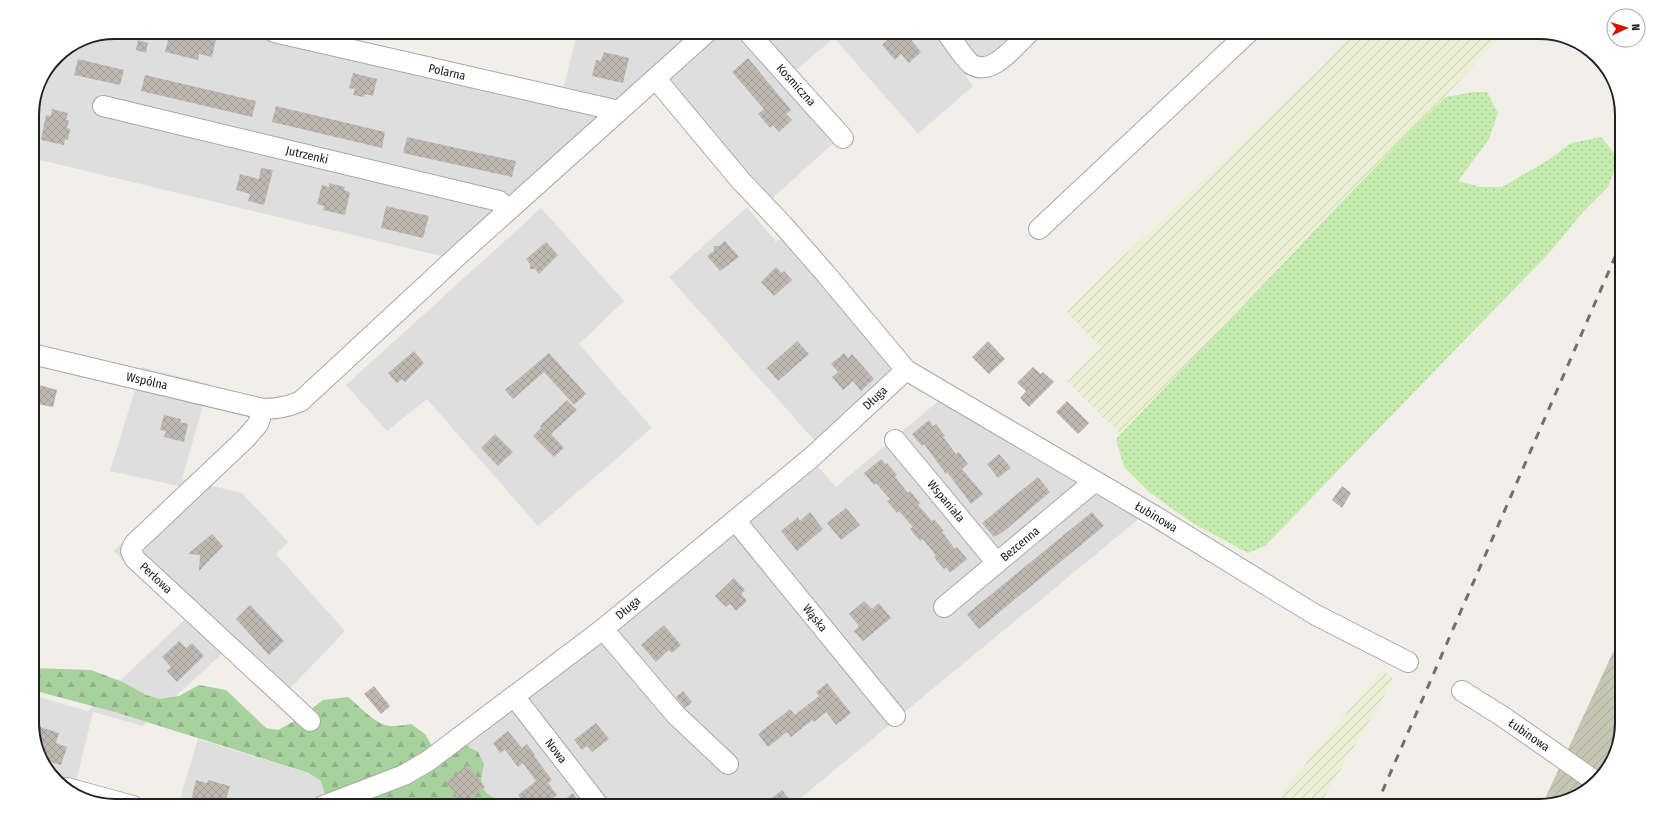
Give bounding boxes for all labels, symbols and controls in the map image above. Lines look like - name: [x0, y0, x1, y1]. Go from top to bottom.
- north arrow: [1606, 8, 1646, 48]
- text: N: [1629, 24, 1642, 31]
- street label: Polarna: [427, 61, 467, 83]
- street label: Kosmiczna: [773, 61, 819, 109]
- street label: Jutrzenki: [284, 143, 330, 167]
- street label: Wspólna: [125, 369, 169, 393]
- street label: Długa: [860, 383, 890, 413]
- street label: Wspaniała: [924, 477, 968, 525]
- street label: Łubinowa: [1132, 499, 1180, 535]
- street label: Bezcenna: [998, 524, 1042, 564]
- street label: Perłowa: [137, 559, 175, 597]
- street label: Długa: [613, 594, 643, 622]
- street label: Wąska: [800, 602, 830, 634]
- street label: Łubinowa: [1506, 716, 1552, 754]
- street label: Nowa: [542, 736, 570, 766]

